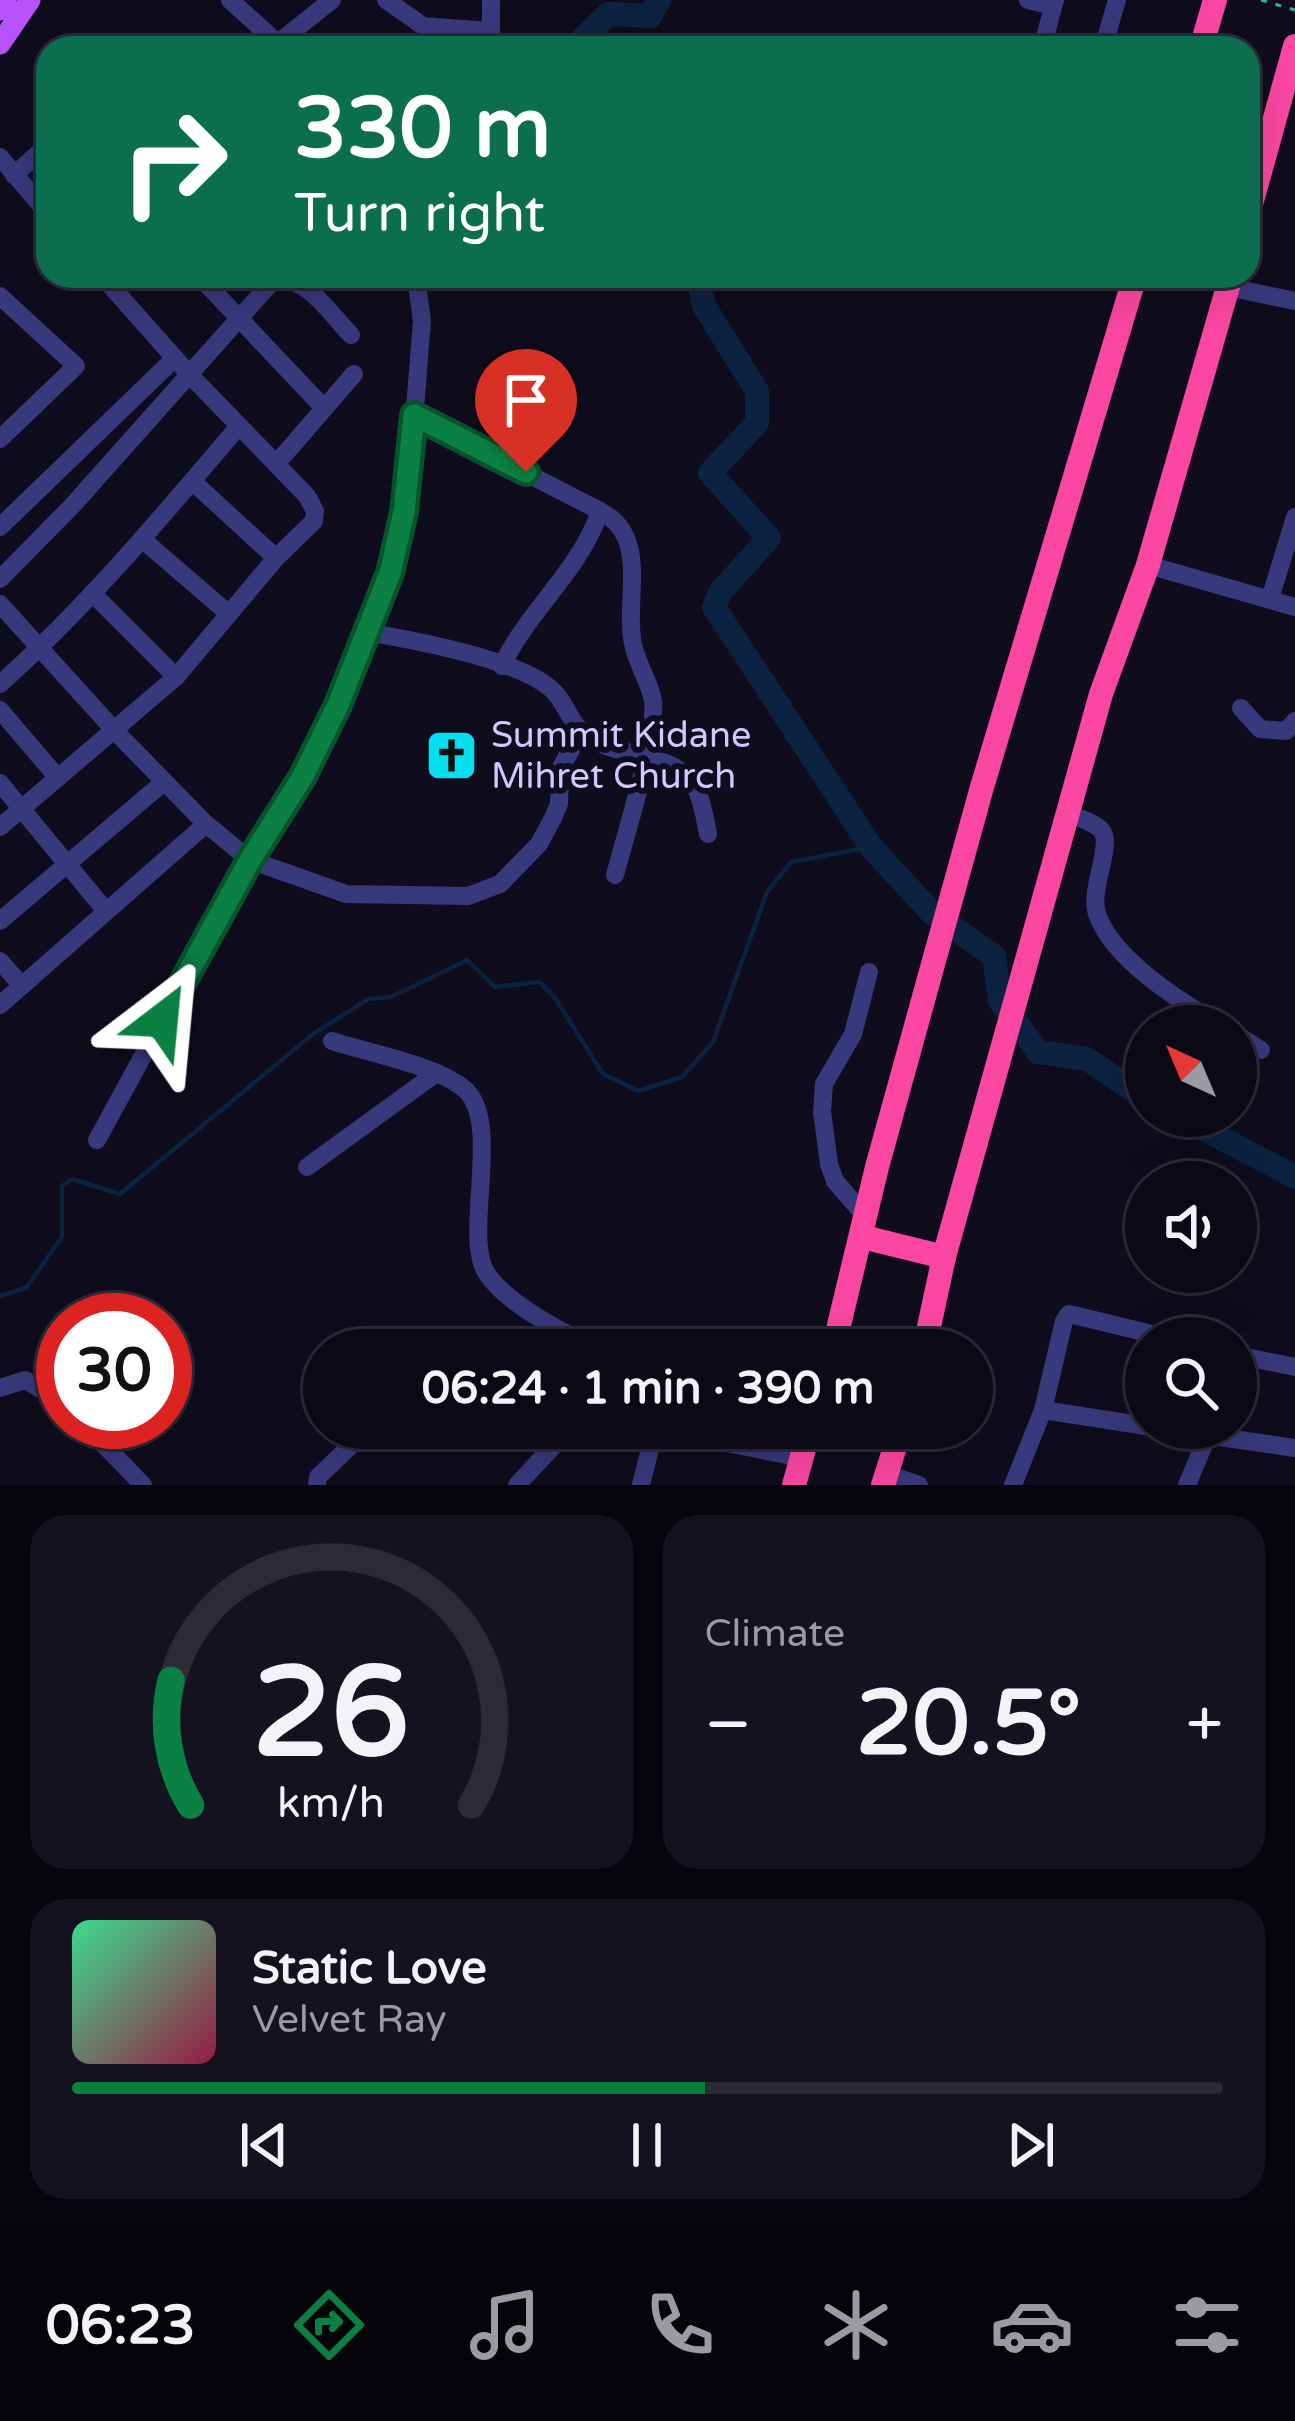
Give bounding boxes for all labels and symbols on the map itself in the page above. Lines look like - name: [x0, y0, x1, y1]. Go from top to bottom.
- pin: [475, 349, 577, 472]
- place label: Summit Kidane Mihret Church: [491, 714, 751, 798]
- church icon: Summit Kidane Mihret Church: [424, 728, 480, 784]
- position arrow: [99, 957, 225, 1083]
- north arrow: [1125, 1005, 1257, 1137]
- speed limit sign: 30: [36, 1293, 192, 1449]

